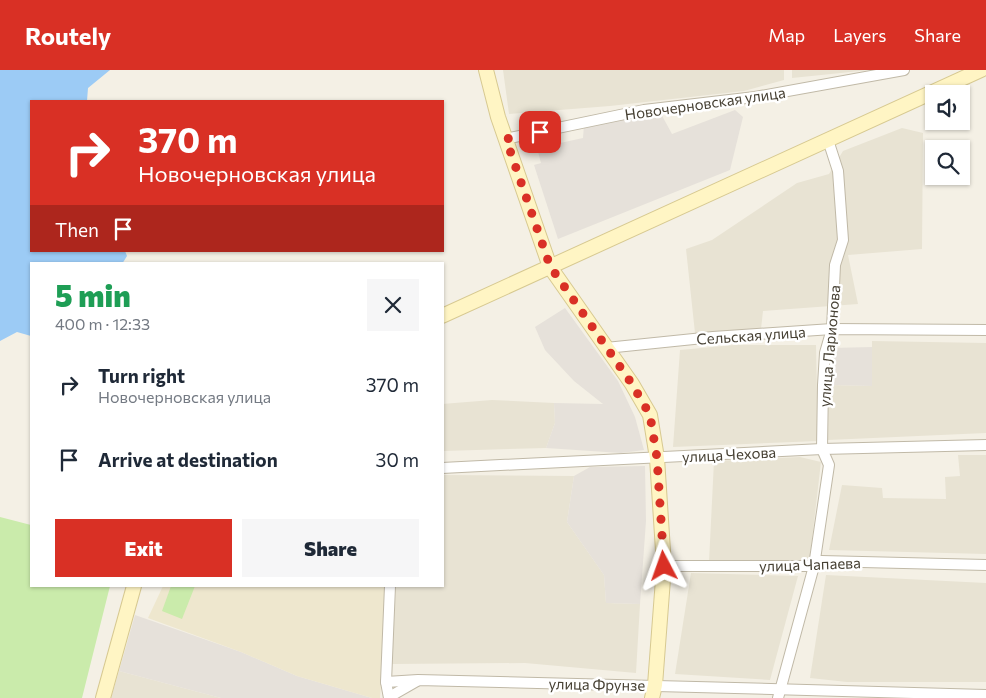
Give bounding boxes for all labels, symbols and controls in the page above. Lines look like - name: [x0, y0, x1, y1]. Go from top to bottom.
- text: Routely: [25, 21, 111, 50]
- text: Map: [768, 24, 805, 46]
- text: Layers: [833, 24, 886, 46]
- text: Share: [914, 24, 961, 46]
- street label: Новочерновская улица: [623, 83, 787, 123]
- map controls: [925, 85, 970, 185]
- button: sound: [925, 85, 970, 130]
- pin: [519, 111, 561, 153]
- text: 370 m: [138, 117, 238, 160]
- icon: arrive: [526, 118, 554, 146]
- icon: right: [55, 120, 120, 185]
- button: search: [925, 140, 970, 185]
- text: Новочерновская улица: [138, 160, 376, 187]
- icon: arrive: [109, 215, 137, 243]
- text: Then: [55, 218, 99, 241]
- text: 5 min: [55, 276, 131, 313]
- button: close: [367, 279, 419, 331]
- street label: улица Ларионова: [815, 284, 843, 408]
- text: 400 m · 12:33: [55, 314, 150, 333]
- street label: Сельская улица: [696, 322, 806, 348]
- text: Turn right: [98, 364, 185, 387]
- icon: right: [55, 371, 83, 399]
- text: 370 m: [366, 373, 419, 396]
- text: Новочерновская улица: [98, 387, 271, 406]
- street label: улица Чехова: [681, 443, 777, 465]
- icon: arrive: [55, 446, 83, 474]
- text: Arrive at destination: [98, 448, 278, 471]
- text: 30 m: [376, 448, 419, 471]
- button: Exit: [55, 519, 232, 577]
- button: Share: [242, 519, 419, 577]
- position arrow: [637, 539, 689, 591]
- street label: улица Чапаева: [759, 553, 861, 575]
- street label: улица Фрунзе: [548, 674, 646, 694]

